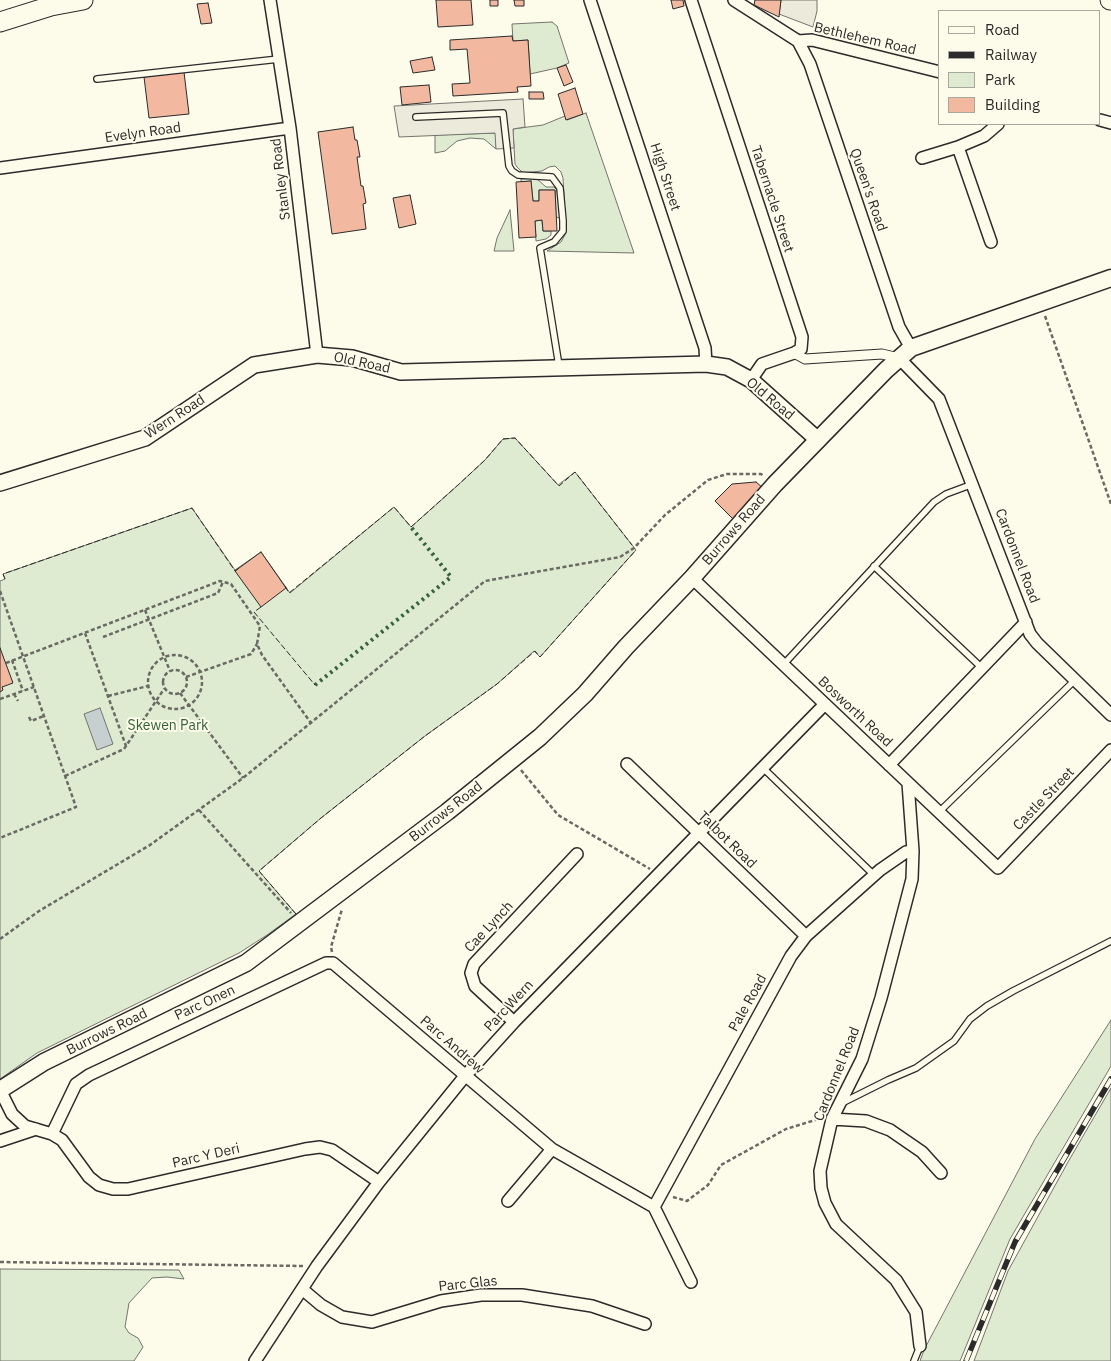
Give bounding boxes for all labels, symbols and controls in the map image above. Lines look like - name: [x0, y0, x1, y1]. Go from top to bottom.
- legend: [938, 10, 1101, 125]
- street label: Bethlehem Road: [812, 19, 918, 59]
- text: Road: [985, 20, 1020, 39]
- text: Railway: [985, 45, 1037, 64]
- text: Park: [985, 70, 1015, 89]
- text: Building: [985, 95, 1040, 114]
- street label: Evelyn Road: [104, 119, 182, 147]
- street label: Stanley Road: [268, 137, 294, 221]
- street label: High Street: [646, 141, 684, 213]
- street label: Tabernacle Street: [747, 144, 797, 254]
- street label: Queen's Road: [846, 146, 890, 234]
- street label: Old Road: [332, 349, 392, 377]
- street label: Old Road: [743, 374, 797, 424]
- street label: Wern Road: [142, 391, 208, 443]
- street label: Burrows Road: [699, 491, 769, 569]
- street label: Cardonnel Road: [991, 506, 1043, 606]
- street label: Bosworth Road: [814, 673, 896, 751]
- park label: Skewen Park: [128, 718, 208, 734]
- street label: Castle Street: [1010, 764, 1078, 834]
- street label: Burrows Road: [406, 778, 486, 846]
- street label: Talbot Road: [694, 808, 760, 872]
- street label: Cae Lynch: [461, 898, 517, 956]
- street label: Pale Road: [725, 971, 771, 1035]
- street label: Parc Wern: [481, 977, 537, 1035]
- street label: Parc Onen: [172, 982, 238, 1024]
- street label: Burrows Road: [64, 1005, 150, 1059]
- street label: Parc Andrew: [416, 1013, 488, 1077]
- street label: Cardonnel Road: [810, 1024, 864, 1124]
- street label: Parc Y Deri: [171, 1140, 241, 1172]
- street label: Parc Glas: [438, 1273, 498, 1295]

